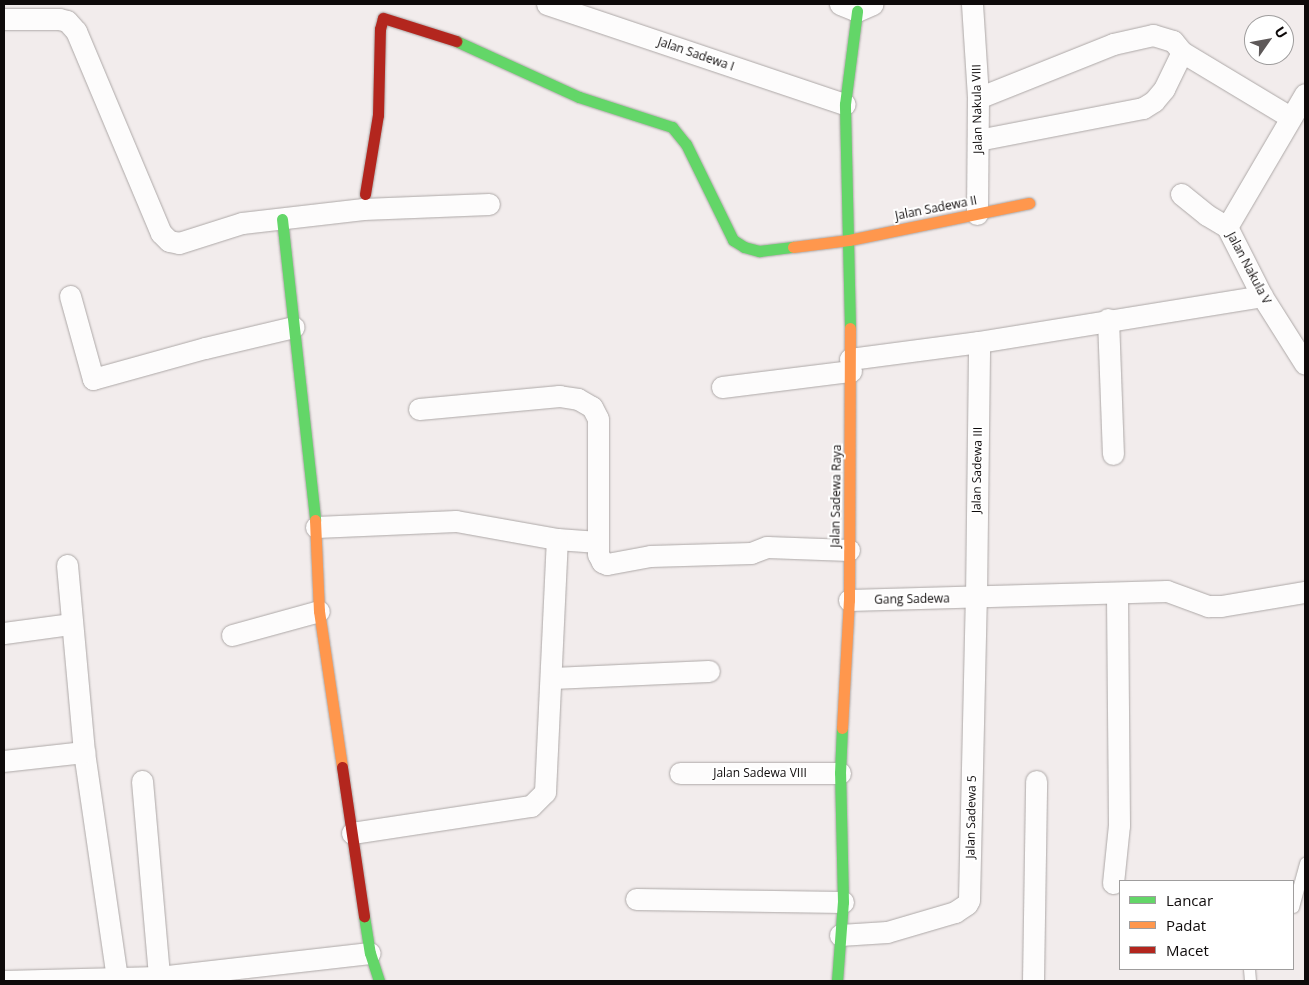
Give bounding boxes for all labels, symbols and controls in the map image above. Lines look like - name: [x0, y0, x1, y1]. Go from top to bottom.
- north arrow: [1244, 15, 1294, 65]
- text: U: [1270, 22, 1292, 42]
- street label: Jalan Sadewa I: [656, 34, 736, 74]
- street label: Jalan Nakula VIII: [969, 64, 985, 154]
- street label: Jalan Sadewa II: [894, 193, 978, 223]
- street label: Jalan Nakula V: [1224, 230, 1274, 306]
- street label: Jalan Sadewa III: [969, 427, 985, 513]
- street label: Jalan Sadewa Raya: [828, 444, 844, 548]
- street label: Gang Sadewa: [874, 591, 950, 607]
- street label: Jalan Sadewa VIII: [713, 766, 807, 780]
- street label: Jalan Sadewa 5: [963, 775, 979, 859]
- legend: [1119, 880, 1294, 970]
- text: Lancar: [1166, 890, 1213, 910]
- text: Padat: [1166, 915, 1206, 935]
- text: Macet: [1166, 940, 1209, 960]

